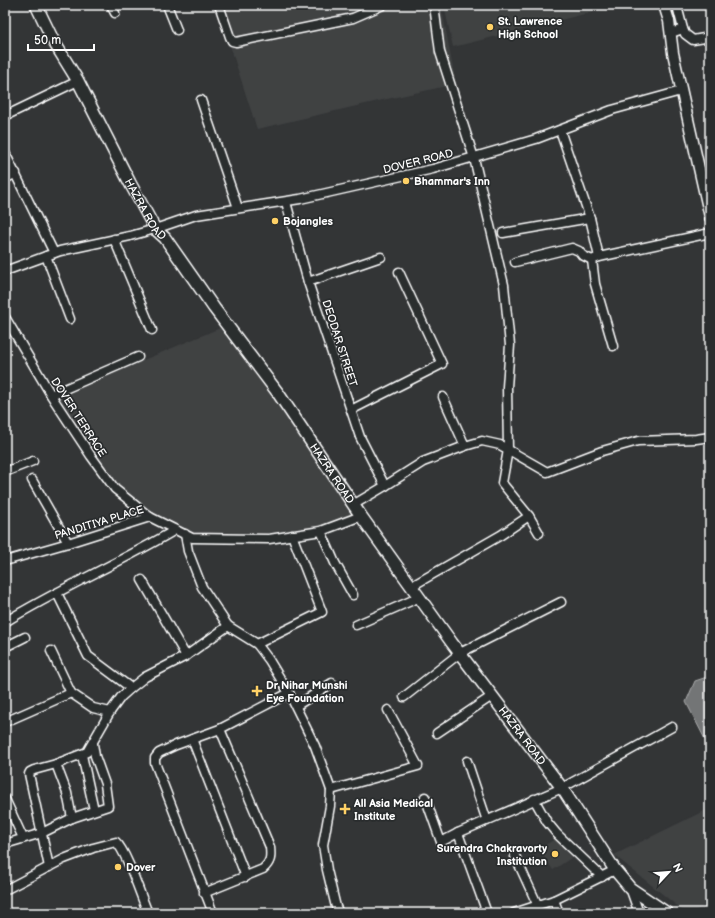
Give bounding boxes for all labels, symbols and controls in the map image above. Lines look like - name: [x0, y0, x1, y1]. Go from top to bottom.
- place label: St. Lawrence High School: [498, 15, 562, 41]
- marker: St. Lawrence High School: [485, 22, 495, 32]
- scale bar: [28, 26, 94, 52]
- text: 50 m: [34, 33, 61, 48]
- street label: DOVER ROAD: [382, 147, 454, 176]
- place label: Bhammar's Inn: [414, 175, 490, 188]
- street label: HAZRA ROAD: [122, 176, 169, 243]
- marker: Bhammar's Inn: [401, 176, 411, 186]
- place label: Bojangles: [283, 215, 334, 228]
- marker: Bojangles: [270, 216, 280, 226]
- street label: DEODAR STREET: [319, 298, 360, 389]
- street label: DOVER TERRACE: [48, 375, 109, 459]
- street label: HAZRA ROAD: [307, 441, 357, 506]
- street label: PANDITIYA PLACE: [53, 503, 145, 542]
- place label: Dr Nihar Munshi Eye Foundation: [266, 679, 348, 705]
- marker: Dr Nihar Munshi Eye Foundation: [251, 685, 263, 697]
- street label: HAZRA ROAD: [496, 704, 548, 768]
- place label: All Asia Medical Institute: [353, 797, 433, 823]
- marker: All Asia Medical Institute: [339, 803, 351, 815]
- place label: Surendra Chakravorty Institution: [437, 842, 547, 868]
- marker: Surendra Chakravorty Institution: [550, 849, 560, 859]
- north arrow: [649, 852, 689, 892]
- place label: Dover: [126, 861, 156, 874]
- text: N: [670, 861, 685, 874]
- marker: Dover: [113, 862, 123, 872]

